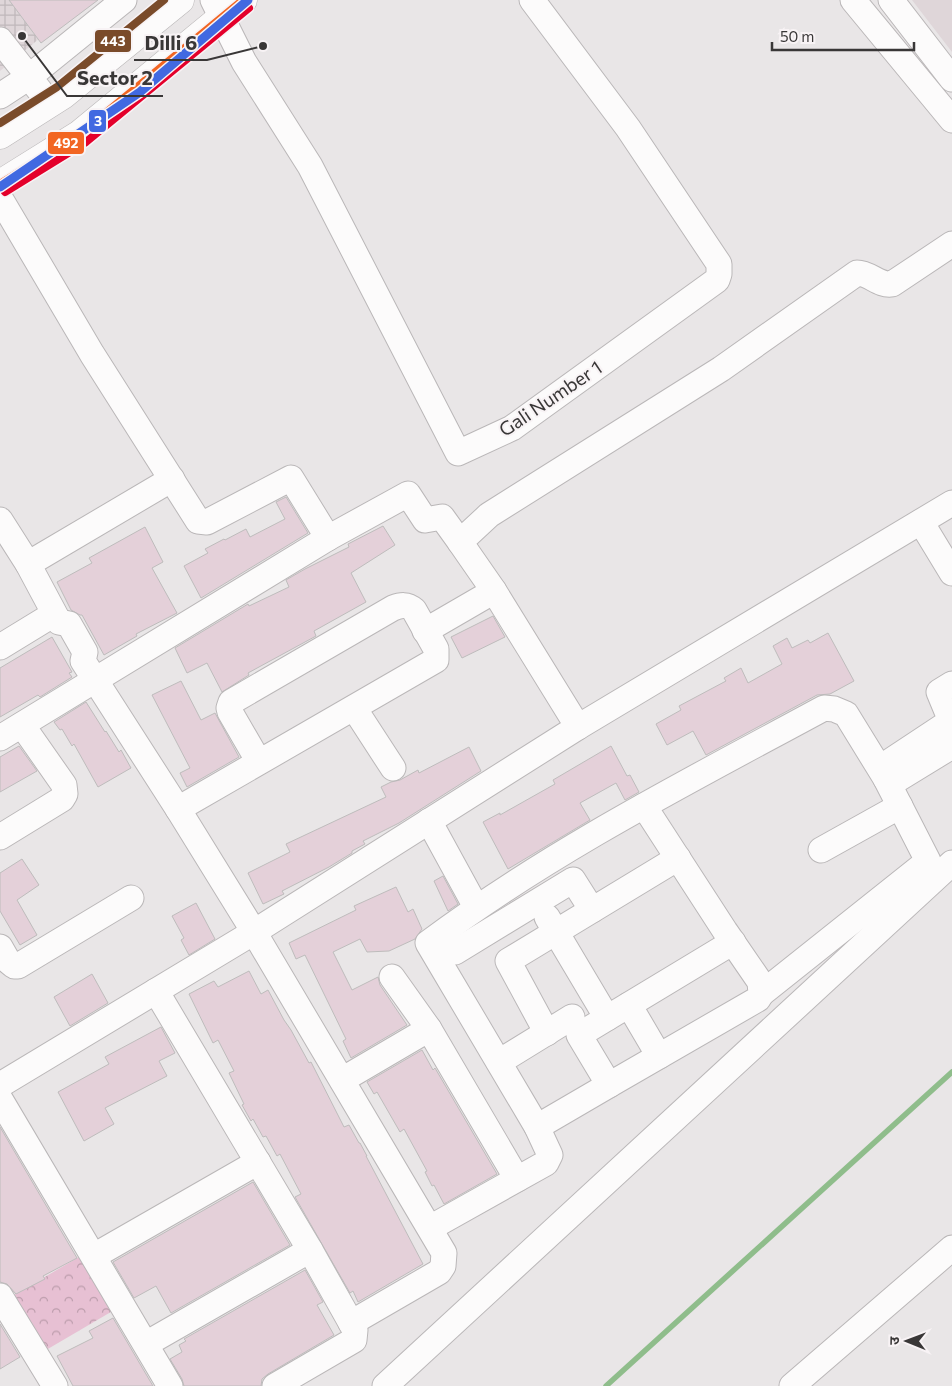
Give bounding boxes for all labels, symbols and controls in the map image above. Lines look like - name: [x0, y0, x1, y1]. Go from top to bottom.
- scale bar: [772, 20, 914, 52]
- callout: Dilli 6: [134, 25, 207, 60]
- text: 50 m: [780, 27, 814, 45]
- line badge: 443: [94, 29, 132, 53]
- text: Dilli 6: [145, 30, 197, 54]
- text: 443: [100, 32, 126, 49]
- callout: Sector 2: [67, 61, 163, 96]
- text: Sector 2: [77, 65, 153, 89]
- line badge: 3: [88, 109, 107, 133]
- text: 3: [94, 112, 102, 129]
- line badge: 492: [47, 131, 85, 155]
- text: 492: [53, 134, 79, 151]
- street label: Gali Number 1: [494, 355, 606, 441]
- north arrow: [882, 1316, 932, 1366]
- text: उ: [885, 1336, 902, 1345]

